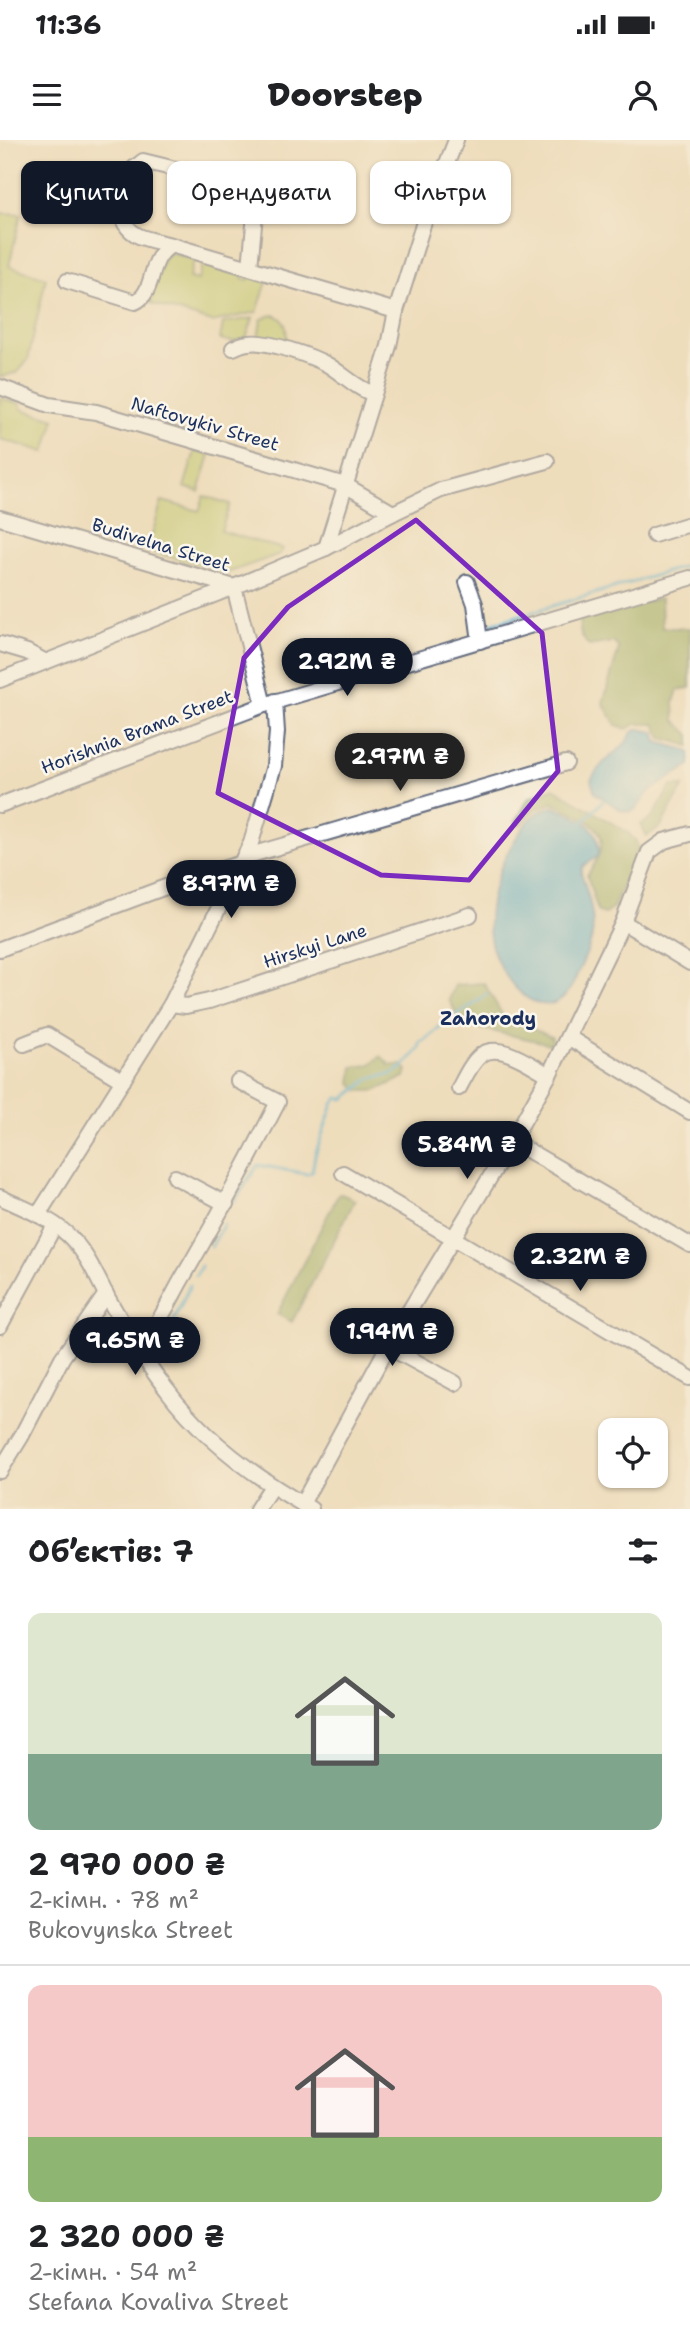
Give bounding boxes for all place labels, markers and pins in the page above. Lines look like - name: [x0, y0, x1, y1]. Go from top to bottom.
- pin: 2.92M ₴: [282, 638, 412, 698]
- pin: 2.97M ₴: [335, 734, 465, 793]
- pin: 8.97M ₴: [166, 860, 296, 920]
- pin: 5.84M ₴: [402, 1122, 532, 1181]
- pin: 2.32M ₴: [515, 1234, 645, 1293]
- pin: 1.94M ₴: [327, 1308, 457, 1368]
- pin: 9.65M ₴: [70, 1318, 200, 1377]

